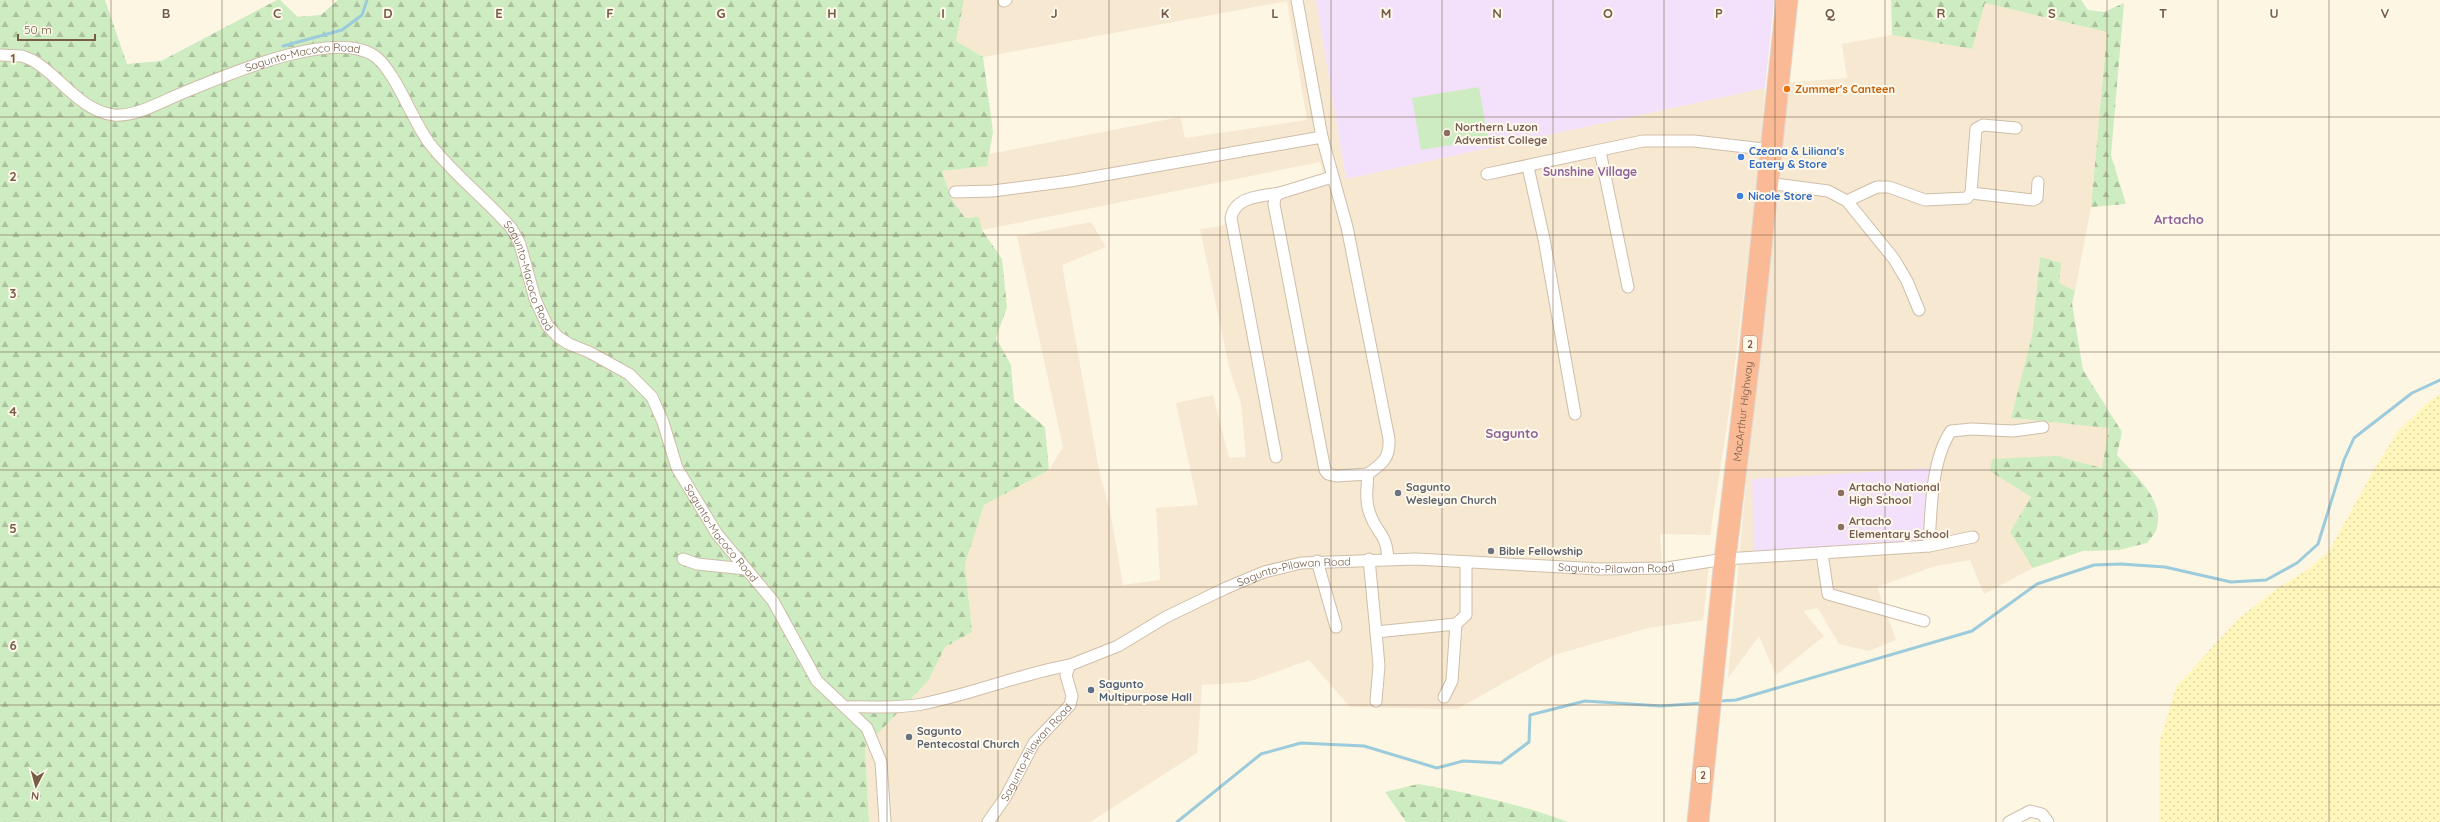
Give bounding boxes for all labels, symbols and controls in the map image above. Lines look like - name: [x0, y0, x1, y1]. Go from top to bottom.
- text: B: [162, 5, 170, 21]
- text: C: [273, 5, 281, 21]
- text: D: [383, 5, 393, 21]
- text: E: [495, 5, 503, 21]
- text: F: [606, 5, 614, 21]
- text: G: [716, 5, 726, 21]
- text: H: [827, 5, 837, 21]
- text: I: [941, 5, 945, 21]
- text: J: [1050, 5, 1058, 21]
- text: K: [1161, 5, 1170, 21]
- text: L: [1271, 5, 1279, 21]
- text: M: [1381, 5, 1391, 21]
- text: N: [1492, 5, 1502, 21]
- text: O: [1603, 5, 1613, 21]
- text: P: [1715, 5, 1723, 21]
- text: Q: [1825, 5, 1836, 21]
- text: R: [1937, 5, 1946, 21]
- text: S: [2048, 5, 2056, 21]
- text: T: [2159, 5, 2167, 21]
- text: U: [2269, 5, 2279, 21]
- text: V: [2381, 5, 2390, 21]
- scale bar: [18, 16, 95, 42]
- text: 50 m: [24, 22, 52, 37]
- street label: Sagunto-Macoco Road: [243, 40, 362, 75]
- text: 1: [10, 50, 16, 66]
- place label: Zummer's Canteen: [1795, 82, 1895, 96]
- marker: Zummer's Canteen: [1782, 84, 1792, 94]
- place label: Northern Luzon Adventist College: [1455, 120, 1548, 147]
- marker: Northern Luzon Adventist College: [1442, 128, 1452, 138]
- place label: Czeana & Liliana's Eatery & Store: [1749, 144, 1844, 171]
- marker: Czeana & Liliana's Eatery & Store: [1736, 152, 1746, 162]
- district label: Sunshine Village: [1543, 164, 1637, 179]
- text: 2: [9, 168, 17, 184]
- place label: Nicole Store: [1748, 189, 1813, 203]
- marker: Nicole Store: [1735, 191, 1745, 201]
- district label: Artacho: [2154, 211, 2204, 227]
- street label: Sagunto-Macoco Road: [501, 217, 556, 334]
- text: 3: [10, 285, 17, 301]
- road number: 2: [1743, 336, 1757, 352]
- street label: MacArthur Highway: [1730, 360, 1756, 462]
- text: 4: [9, 403, 17, 419]
- district label: Sagunto: [1486, 425, 1538, 441]
- place label: Sagunto Wesleyan Church: [1406, 480, 1497, 507]
- place label: Artacho National High School: [1849, 480, 1940, 507]
- street label: Sagunto-Macoco Road: [681, 481, 761, 585]
- marker: Sagunto Wesleyan Church: [1393, 488, 1403, 498]
- marker: Artacho National High School: [1836, 488, 1846, 498]
- place label: Artacho Elementary School: [1849, 514, 1949, 541]
- text: 5: [9, 520, 17, 536]
- marker: Artacho Elementary School: [1836, 522, 1846, 532]
- place label: Bible Fellowship: [1499, 544, 1583, 558]
- marker: Bible Fellowship: [1486, 546, 1496, 556]
- street label: Sagunto-Pilawan Road: [1235, 554, 1351, 590]
- street label: Sagunto-Pilawan Road: [1558, 560, 1676, 576]
- text: 6: [9, 637, 17, 653]
- place label: Sagunto Multipurpose Hall: [1099, 677, 1192, 704]
- marker: Sagunto Multipurpose Hall: [1086, 685, 1096, 695]
- street label: Sagunto-Pilawan Road: [998, 701, 1075, 804]
- place label: Sagunto Pentecostal Church: [917, 724, 1019, 751]
- marker: Sagunto Pentecostal Church: [904, 732, 914, 742]
- north arrow: [16, 766, 56, 806]
- road number: 2: [1696, 767, 1710, 783]
- text: N: [30, 789, 40, 803]

